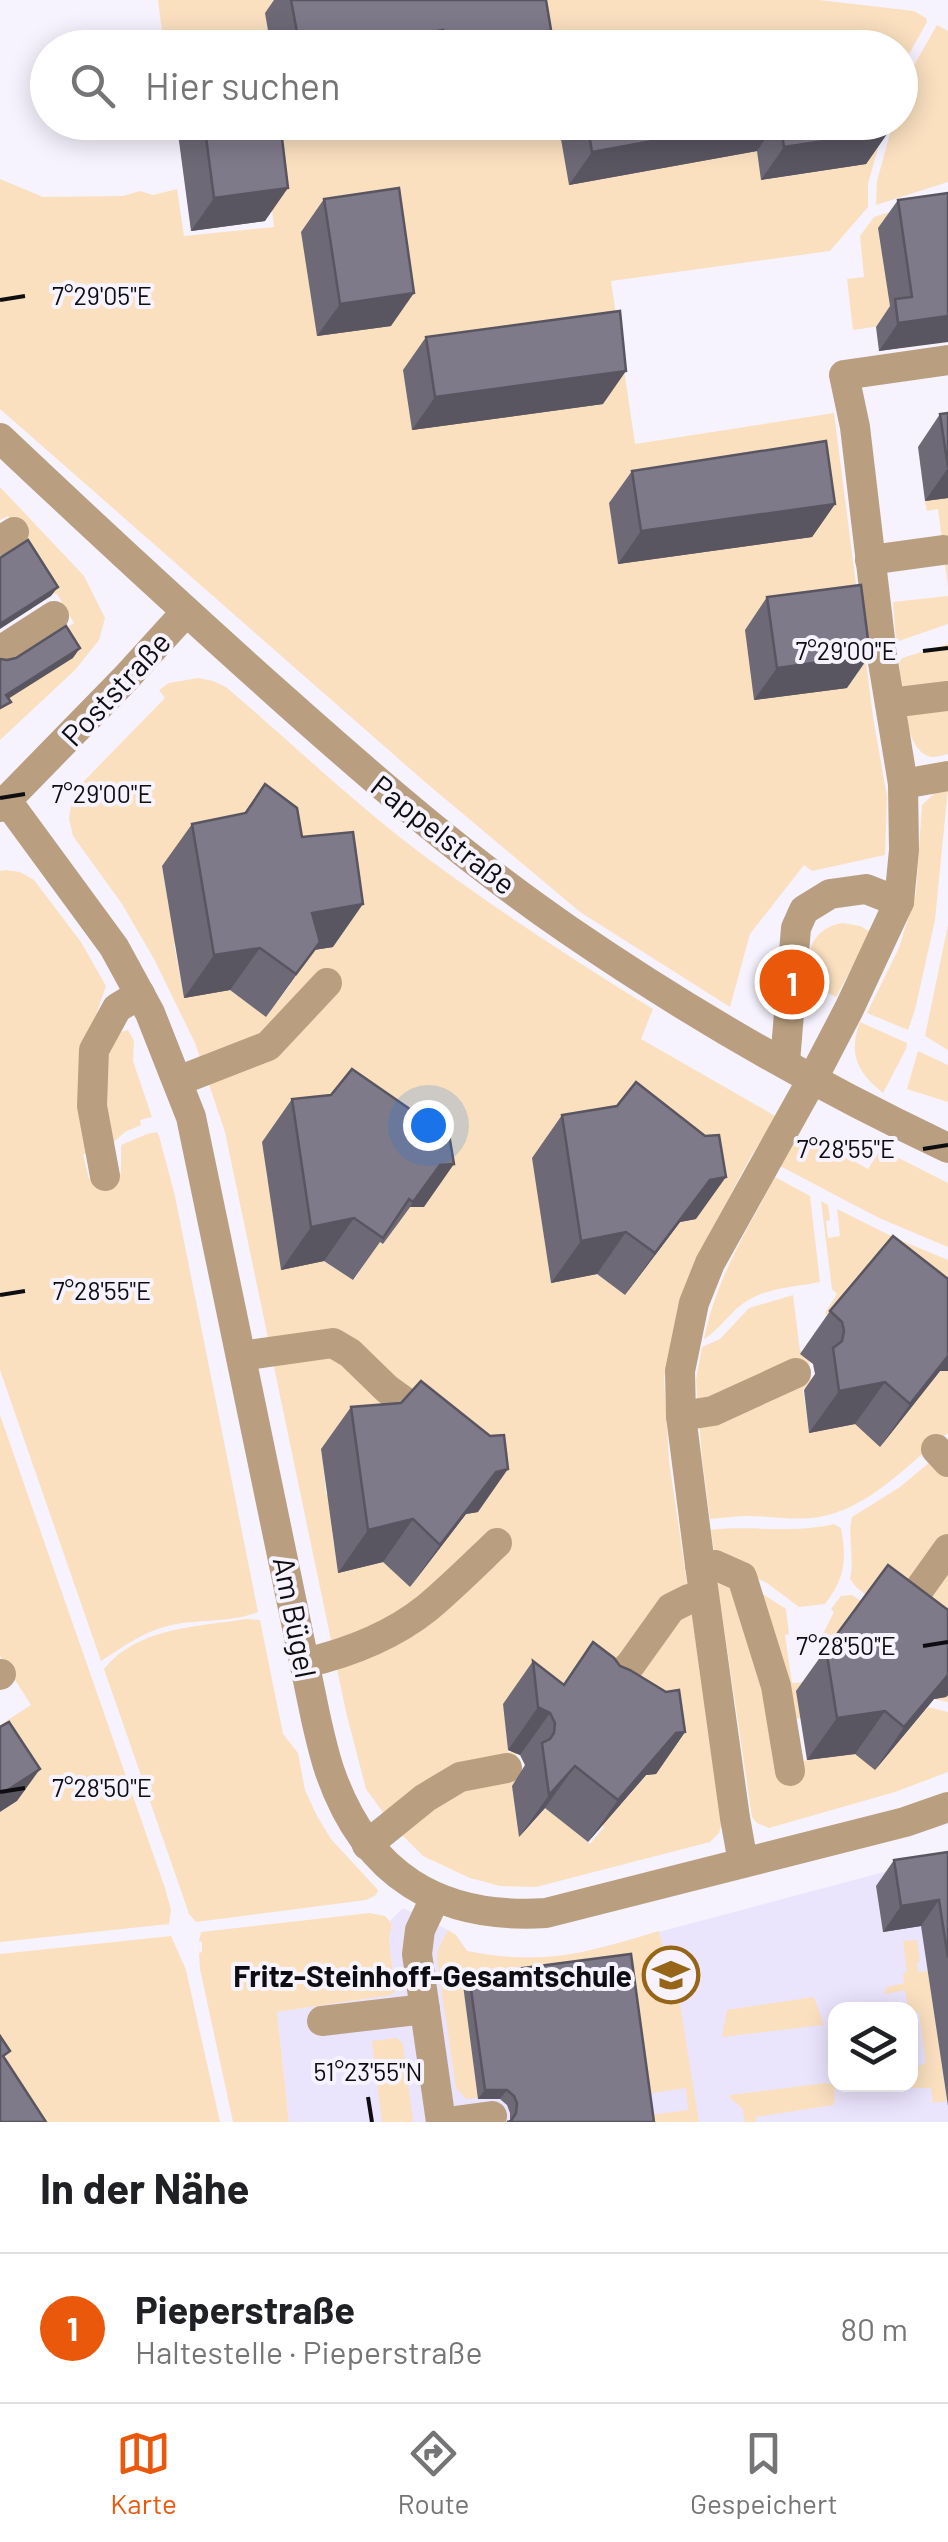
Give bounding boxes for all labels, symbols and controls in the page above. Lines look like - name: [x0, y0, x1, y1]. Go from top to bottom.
- search box: [30, 30, 918, 140]
- icon: search: [65, 58, 120, 113]
- text: Hier suchen: [145, 62, 341, 108]
- text: 7°29'05"E: [52, 280, 152, 310]
- street label: Poststraße: [53, 623, 177, 753]
- text: 7°29'00"E: [795, 635, 897, 665]
- street label: Pappelstraße: [365, 767, 523, 901]
- text: 7°29'00"E: [51, 778, 153, 808]
- pin: 1: [760, 944, 824, 1020]
- your location: [403, 1100, 454, 1151]
- text: 7°28'55"E: [797, 1133, 895, 1163]
- text: 7°28'55"E: [53, 1275, 151, 1305]
- street label: Am Bügel: [267, 1553, 325, 1681]
- text: 7°28'50"E: [796, 1630, 896, 1660]
- text: 7°28'50"E: [52, 1772, 152, 1802]
- school or university icon: Fritz-Steinhoff-Gesamtschule: [641, 1945, 701, 2005]
- place label: Fritz-Steinhoff-Gesamtschule: [233, 1957, 632, 1993]
- map controls: [828, 2002, 918, 2092]
- button: layers: [828, 2002, 918, 2092]
- text: 51°23'55"N: [313, 2056, 423, 2086]
- text: In der Nähe: [40, 2162, 249, 2212]
- text: Pieperstraße: [135, 2286, 355, 2332]
- text: 1: [67, 2309, 78, 2347]
- text: 80 m: [840, 2309, 908, 2347]
- text: Haltestelle · Pieperstraße: [135, 2332, 483, 2370]
- tab: Karte: [110, 2426, 177, 2520]
- tab: Route: [397, 2426, 469, 2520]
- tab: Gespeichert: [690, 2426, 838, 2520]

